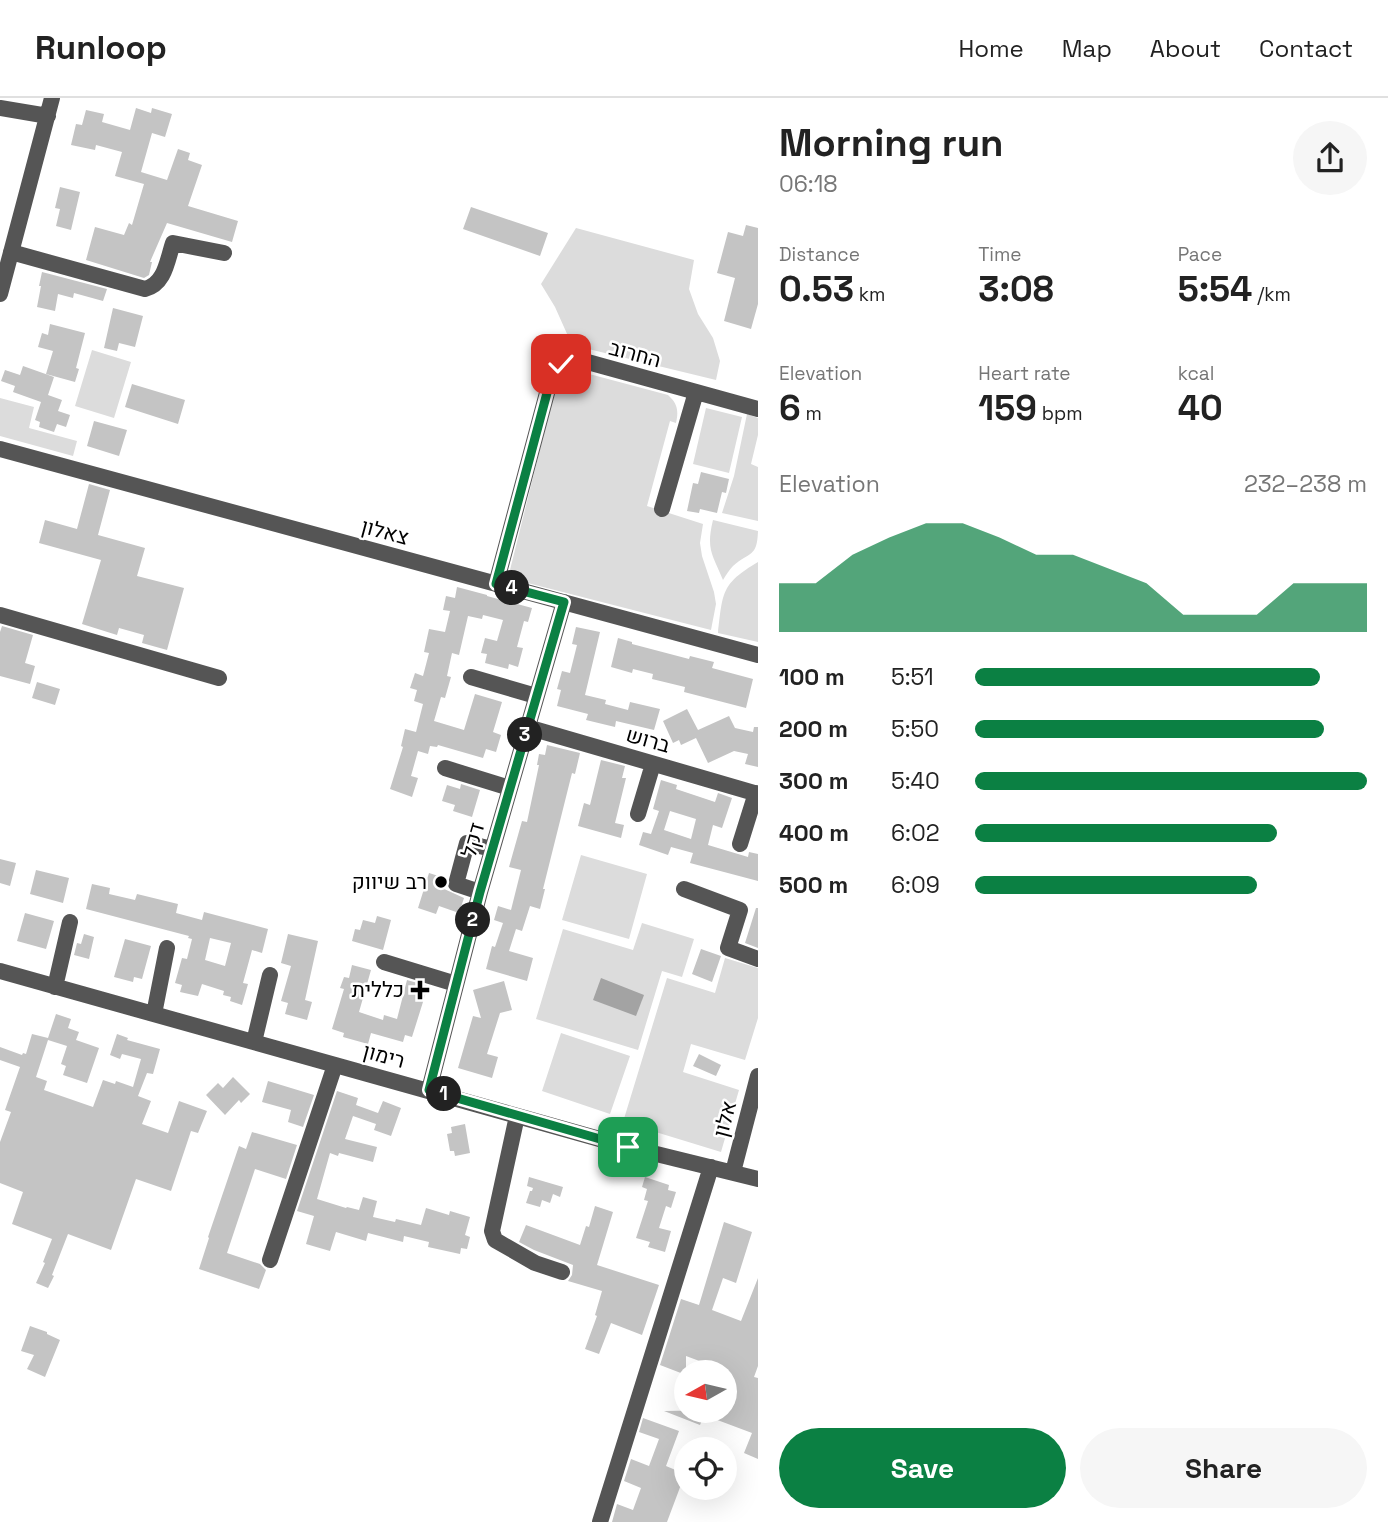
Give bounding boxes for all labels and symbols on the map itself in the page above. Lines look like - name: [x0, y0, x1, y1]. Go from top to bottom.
- pin: [531, 334, 591, 394]
- street label: החרוב: [606, 334, 664, 373]
- street label: צאלון: [358, 512, 412, 551]
- pin: 4: [494, 570, 530, 606]
- pin: 3: [508, 718, 542, 752]
- street label: ברוש: [623, 720, 673, 759]
- street label: דקל: [455, 819, 490, 860]
- place label: רב שיווק: [352, 868, 427, 895]
- marker: רב שיווק: [433, 874, 449, 890]
- pin: 2: [456, 902, 490, 938]
- place label: כללית: [352, 976, 404, 1003]
- marker: כללית: [410, 980, 430, 1000]
- street label: רימון: [360, 1037, 408, 1074]
- pin: 1: [426, 1076, 462, 1112]
- street label: אלון: [707, 1098, 742, 1140]
- pin: [598, 1117, 658, 1177]
- north arrow: [674, 1360, 737, 1423]

